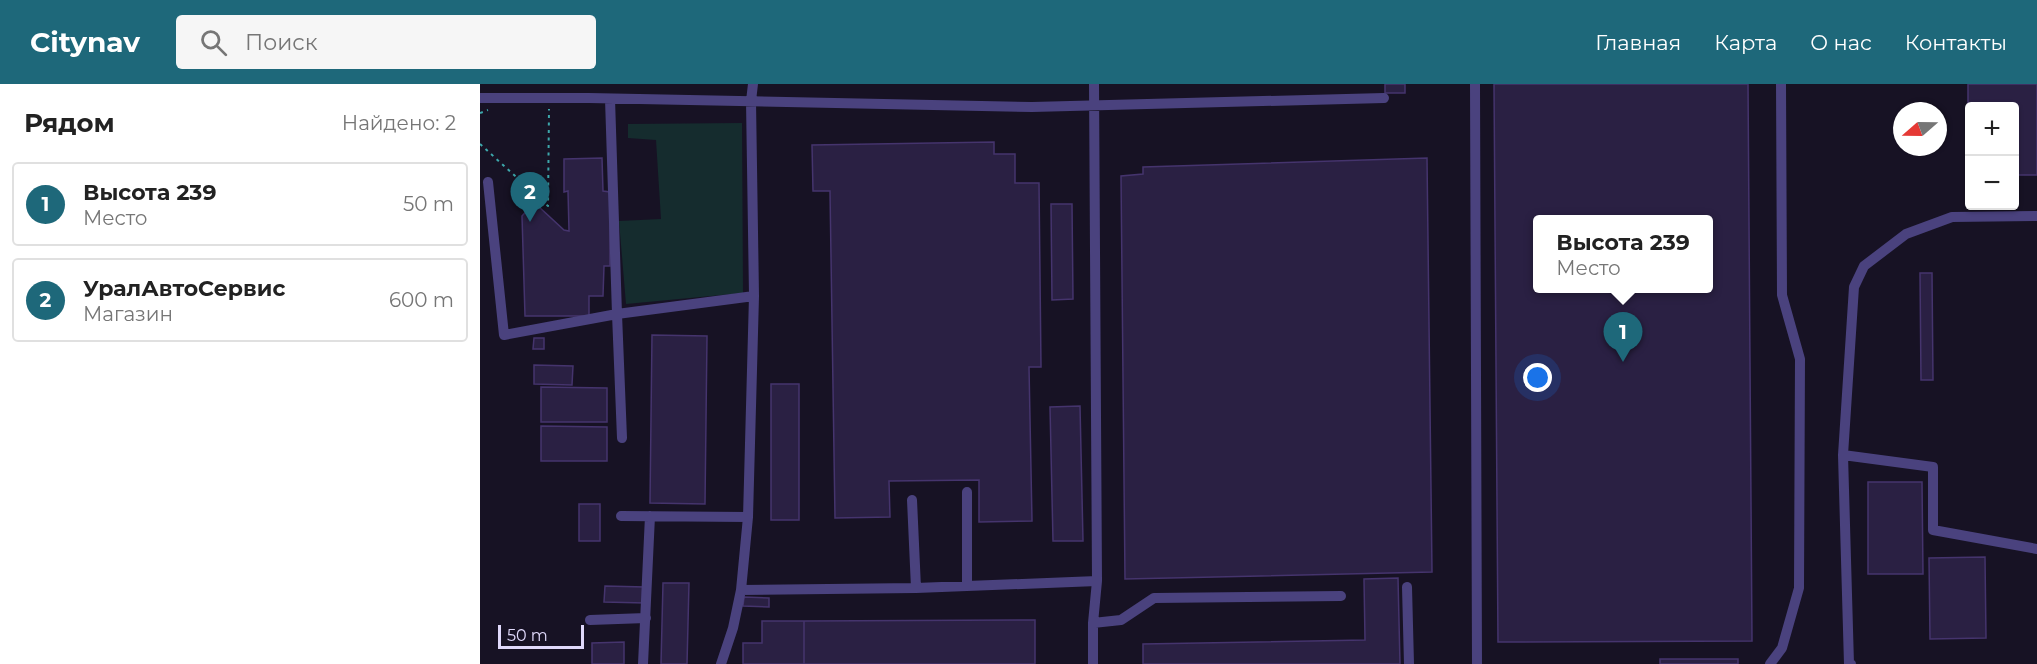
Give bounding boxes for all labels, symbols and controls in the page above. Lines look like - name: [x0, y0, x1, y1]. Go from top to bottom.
- search box: [176, 15, 596, 69]
- text: Citynav: [30, 25, 140, 59]
- icon: search: [197, 26, 230, 59]
- text: Поиск: [245, 29, 318, 56]
- text: Главная: [1595, 30, 1681, 55]
- text: Карта: [1714, 30, 1777, 55]
- text: О нас: [1810, 30, 1872, 55]
- text: Контакты: [1905, 30, 2007, 55]
- north arrow: [1893, 102, 1947, 156]
- map controls: [1965, 102, 2019, 210]
- button: +: [1965, 102, 2019, 156]
- text: Рядом: [24, 107, 115, 139]
- text: Найдено: 2: [342, 111, 456, 135]
- button: −: [1965, 156, 2019, 210]
- pin: 2: [511, 172, 550, 222]
- text: Высота 239: [83, 179, 216, 206]
- text: 1: [42, 192, 49, 216]
- text: 50 m: [403, 192, 454, 216]
- text: Место: [83, 206, 147, 230]
- popup: [1533, 215, 1713, 293]
- text: Высота 239: [1556, 229, 1690, 256]
- text: Место: [1556, 256, 1621, 280]
- text: УралАвтоСервис: [83, 275, 285, 302]
- text: 2: [40, 288, 51, 312]
- text: 600 m: [389, 288, 454, 312]
- text: Магазин: [83, 302, 173, 326]
- pin: 1: [1604, 312, 1642, 362]
- your location: [1523, 363, 1552, 392]
- scale bar: [498, 622, 584, 650]
- text: 50 m: [507, 626, 548, 645]

